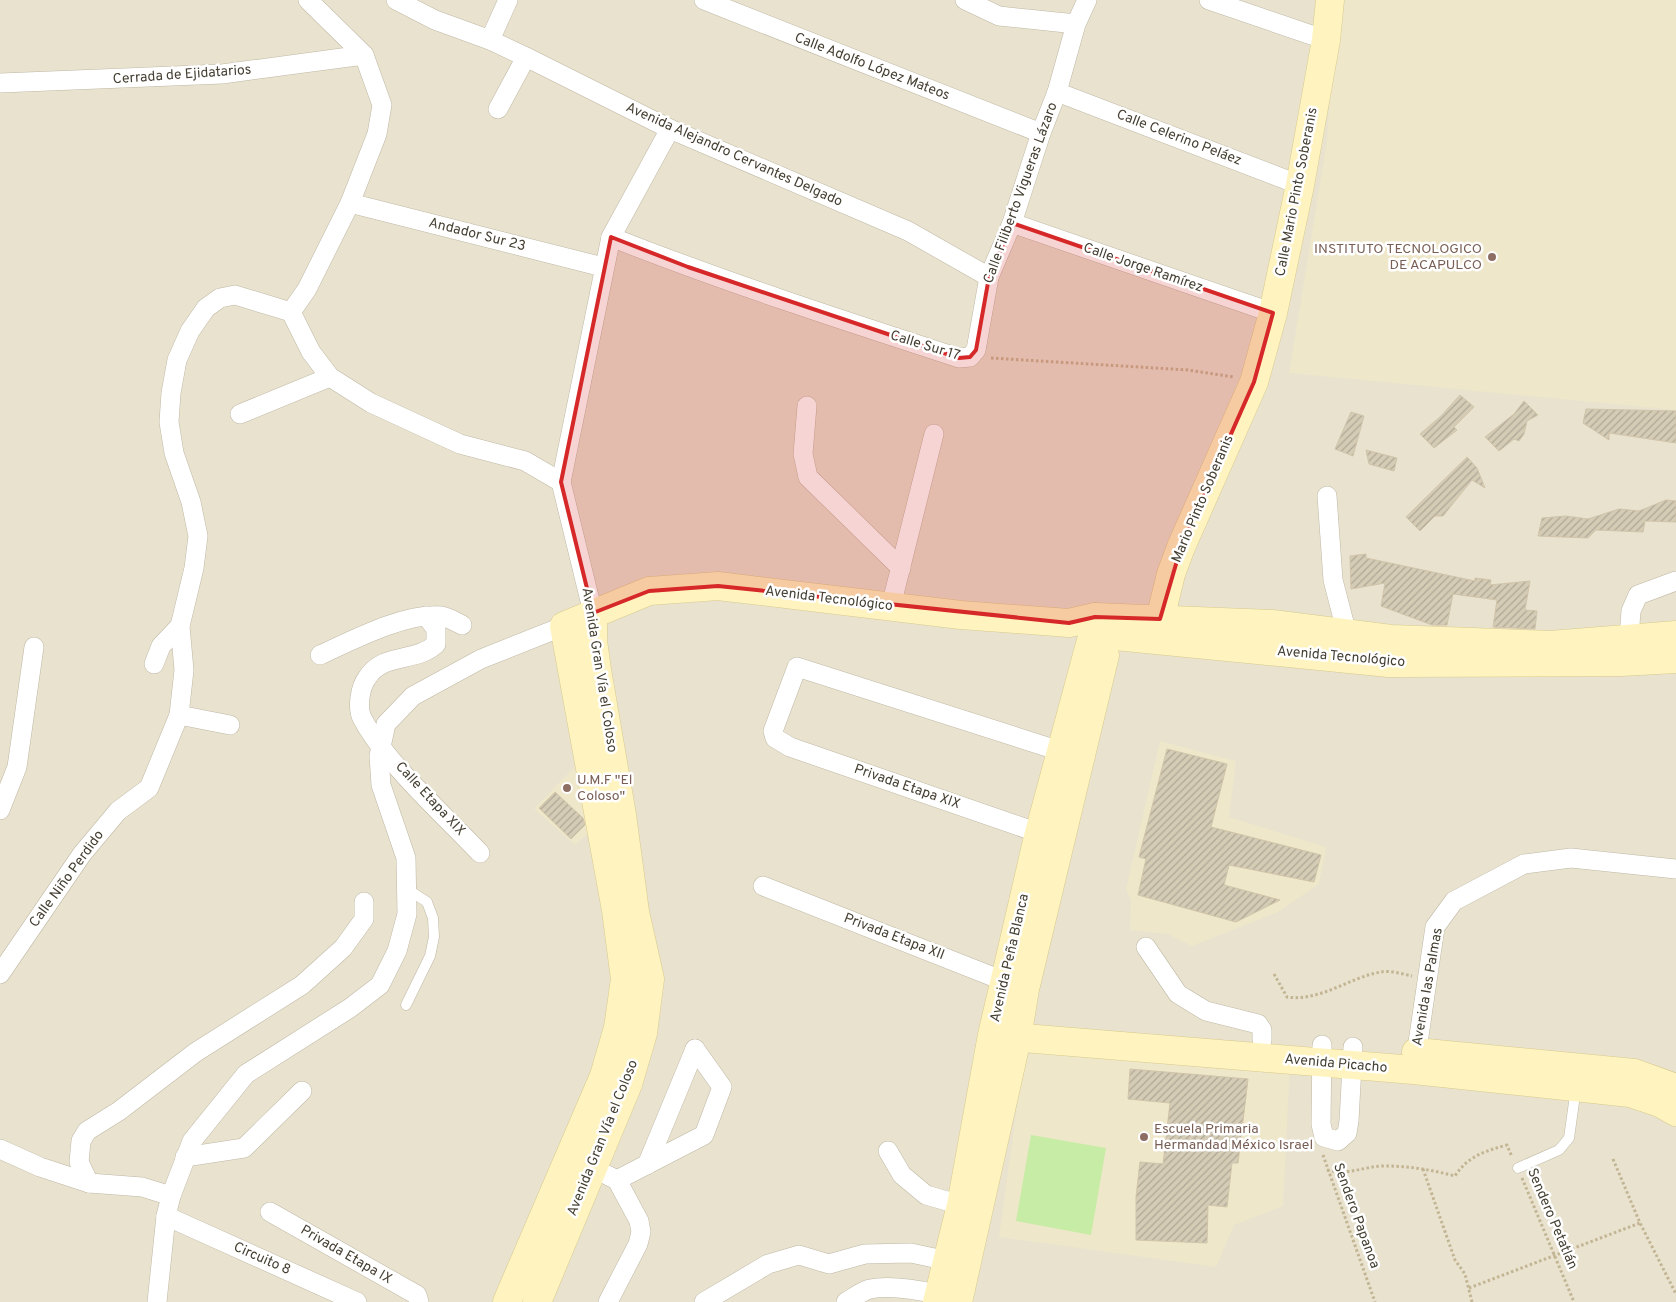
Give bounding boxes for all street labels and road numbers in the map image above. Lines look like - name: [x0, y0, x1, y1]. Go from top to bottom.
- street label: Calle Adolfo López Mateos: [792, 30, 952, 104]
- street label: Cerrada de Ejidatarios: [112, 62, 252, 88]
- street label: Avenida Alejandro Cervantes Delgado: [623, 99, 845, 211]
- street label: Calle Filiberto Vigueras Lázaro: [980, 100, 1062, 286]
- street label: Calle Celerino Peláez: [1114, 106, 1244, 170]
- street label: Calle Mario Pinto Soberanis: [1272, 106, 1322, 278]
- street label: Andador Sur 23: [427, 215, 527, 255]
- street label: Calle Jorge Ramírez: [1081, 240, 1205, 296]
- street label: Calle Sur 17: [888, 327, 962, 365]
- street label: Mario Pinto Soberanis: [1168, 433, 1238, 565]
- street label: Avenida Tecnológico: [764, 583, 894, 615]
- street label: Avenida Gran Vía el Coloso: [578, 586, 620, 754]
- street label: Avenida Tecnológico: [1276, 643, 1406, 671]
- street label: Calle Etapa XIX: [391, 758, 469, 840]
- street label: Privada Etapa XIX: [852, 761, 962, 813]
- street label: Calle Niño Perdido: [26, 827, 108, 931]
- street label: Avenida Peña Blanca: [987, 892, 1033, 1024]
- street label: Privada Etapa XII: [841, 910, 947, 964]
- street label: Avenida las Palmas: [1409, 927, 1447, 1047]
- street label: Avenida Picacho: [1284, 1051, 1388, 1077]
- street label: Avenida Gran Vía el Coloso: [564, 1057, 642, 1219]
- street label: Sendero Papanoa: [1329, 1161, 1383, 1271]
- street label: Sendero Petatlán: [1523, 1166, 1581, 1272]
- street label: Privada Etapa IX: [297, 1222, 395, 1288]
- street label: Circuito 8: [231, 1239, 293, 1279]

